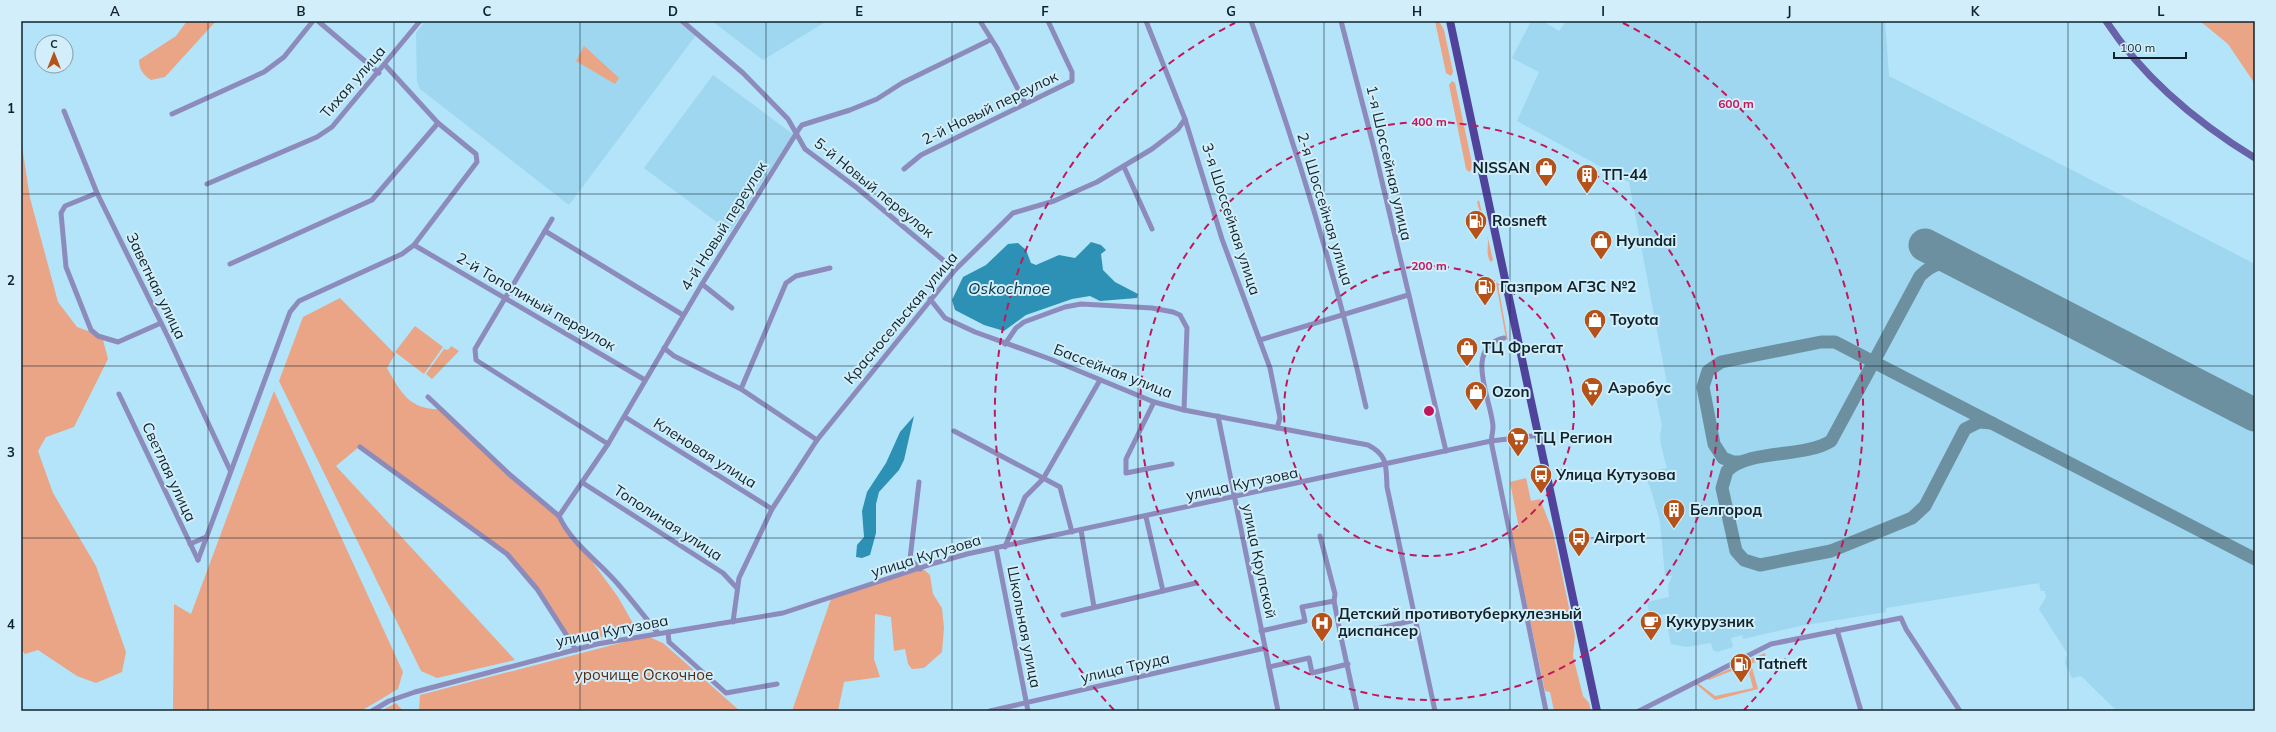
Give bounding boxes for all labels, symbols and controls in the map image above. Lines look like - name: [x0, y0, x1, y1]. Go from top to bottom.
- text: A: [110, 3, 120, 19]
- text: B: [297, 3, 306, 19]
- text: C: [483, 3, 492, 19]
- text: D: [668, 3, 678, 19]
- text: E: [855, 3, 863, 19]
- text: F: [1041, 3, 1049, 19]
- text: G: [1226, 3, 1236, 19]
- text: H: [1412, 3, 1422, 19]
- text: I: [1601, 3, 1605, 19]
- text: J: [1787, 3, 1791, 19]
- text: K: [1971, 3, 1981, 19]
- text: L: [2157, 3, 2165, 19]
- north arrow: [34, 34, 74, 74]
- scale bar: [2114, 34, 2186, 60]
- text: С: [50, 37, 58, 51]
- text: 100 m: [2120, 40, 2155, 55]
- street label: Тихая улица: [316, 42, 389, 122]
- street label: 2-й Новый переулок: [919, 66, 1062, 149]
- street label: 1-я Шоссейная улица: [1362, 83, 1417, 242]
- text: 600 m: [1718, 96, 1754, 111]
- text: 1: [7, 100, 15, 116]
- text: 400 m: [1411, 114, 1447, 129]
- street label: 2-я Шоссейная улица: [1293, 130, 1358, 288]
- street label: 5-й Новый переулок: [811, 133, 939, 242]
- street label: 3-я Шоссейная улица: [1198, 140, 1265, 297]
- shop icon: NISSAN: [1533, 155, 1559, 188]
- street label: 4-й Новый переулок: [676, 157, 772, 294]
- place label: NISSAN: [1473, 158, 1530, 177]
- building icon: ТП-44: [1574, 162, 1600, 195]
- place label: ТП-44: [1602, 165, 1647, 184]
- fuel station icon: Rosneft: [1463, 208, 1489, 241]
- place label: Rosneft: [1492, 211, 1547, 230]
- shop icon: Hyundai: [1588, 228, 1614, 261]
- street label: Заветная улица: [122, 229, 191, 342]
- place label: Hyundai: [1616, 231, 1676, 250]
- street label: 2-й Тополиный переулок: [453, 248, 620, 355]
- street label: Красносельская улица: [840, 248, 962, 388]
- text: 200 m: [1411, 258, 1447, 273]
- text: 2: [7, 272, 15, 288]
- fuel station icon: Газпром АГЗС №2: [1472, 274, 1498, 307]
- place label: Газпром АГЗС №2: [1500, 277, 1636, 296]
- water label: Oskochnoe: [968, 278, 1050, 298]
- shop icon: Toyota: [1582, 307, 1608, 340]
- place label: Toyota: [1610, 310, 1659, 329]
- shop icon: ТЦ Фрегат: [1454, 335, 1480, 368]
- place label: ТЦ Фрегат: [1482, 338, 1564, 357]
- street label: Бассейная улица: [1051, 339, 1175, 402]
- supermarket icon: Аэробус: [1579, 375, 1605, 408]
- place label: Аэробус: [1608, 378, 1671, 397]
- shop icon: Ozon: [1463, 379, 1489, 412]
- place label: Ozon: [1492, 382, 1529, 401]
- centre of rings: [1422, 404, 1436, 418]
- street label: Кленовая улица: [650, 413, 760, 492]
- street label: Светлая улица: [138, 419, 201, 525]
- supermarket icon: ТЦ Регион: [1505, 425, 1531, 458]
- place label: ТЦ Регион: [1534, 428, 1612, 447]
- text: 3: [7, 444, 15, 460]
- street label: улица Кутузова: [1184, 462, 1300, 505]
- bus stop icon: Улица Кутузова: [1528, 462, 1554, 495]
- place label: Улица Кутузова: [1555, 465, 1676, 484]
- street label: Тополиная улица: [610, 480, 726, 565]
- building icon: Белгород: [1661, 497, 1687, 530]
- place label: Белгород: [1690, 500, 1763, 519]
- street label: улица Крупской: [1238, 502, 1281, 620]
- bus stop icon: Airport: [1566, 525, 1592, 558]
- place label: Airport: [1594, 528, 1646, 547]
- street label: улица Кутузова: [869, 530, 983, 581]
- street label: Школьная улица: [1003, 564, 1046, 690]
- place label: Детский противотуберкулезный диспансер: [1338, 604, 1582, 640]
- cafe icon: Кукурузник: [1638, 609, 1664, 642]
- street label: улица Кутузова: [554, 610, 670, 651]
- hospital icon: Детский противотуберкулезный диспансер: [1309, 610, 1335, 643]
- place label: Кукурузник: [1666, 612, 1754, 631]
- text: 4: [7, 616, 15, 632]
- street label: улица Труда: [1079, 648, 1171, 687]
- fuel station icon: Tatneft: [1728, 651, 1754, 684]
- place label: Tatneft: [1756, 654, 1807, 673]
- park label: урочище Оскочное: [575, 665, 713, 684]

